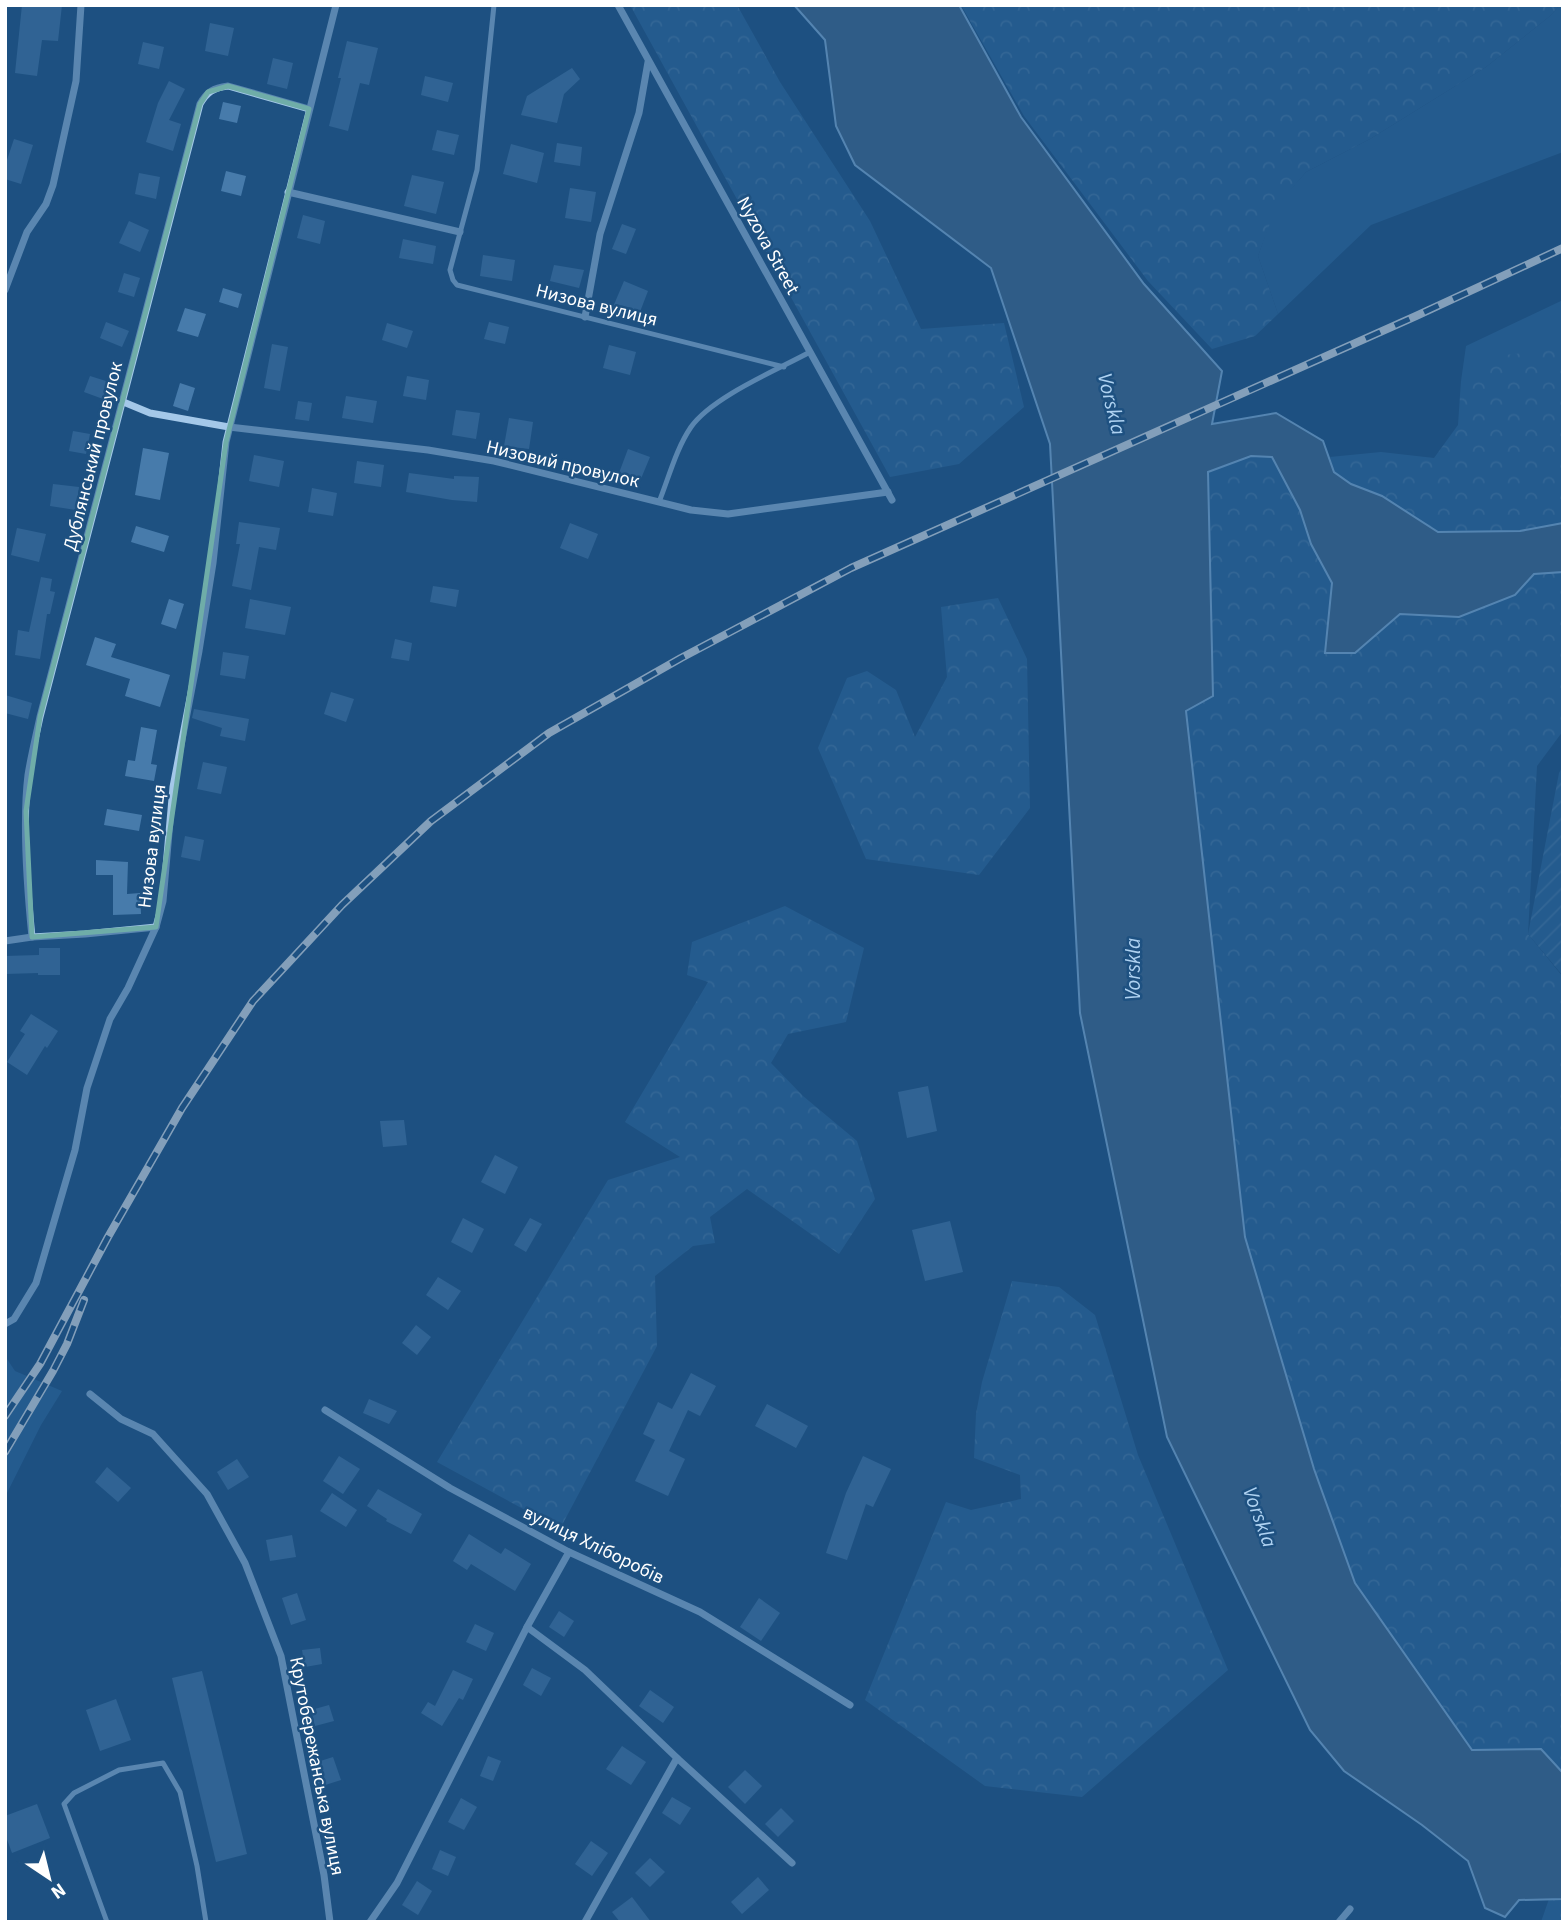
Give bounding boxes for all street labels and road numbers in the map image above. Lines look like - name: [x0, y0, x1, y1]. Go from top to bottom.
- street label: Nyzova Street: [730, 192, 806, 300]
- street label: Низова вулиця: [533, 277, 660, 334]
- street label: Дублянський провулок: [57, 358, 130, 554]
- street label: Низовий провулок: [483, 434, 643, 495]
- street label: Низова вулиця: [131, 783, 173, 910]
- street label: вулиця Хліборобів: [518, 1499, 668, 1591]
- street label: Крутобережанська вулиця: [282, 1655, 351, 1878]

